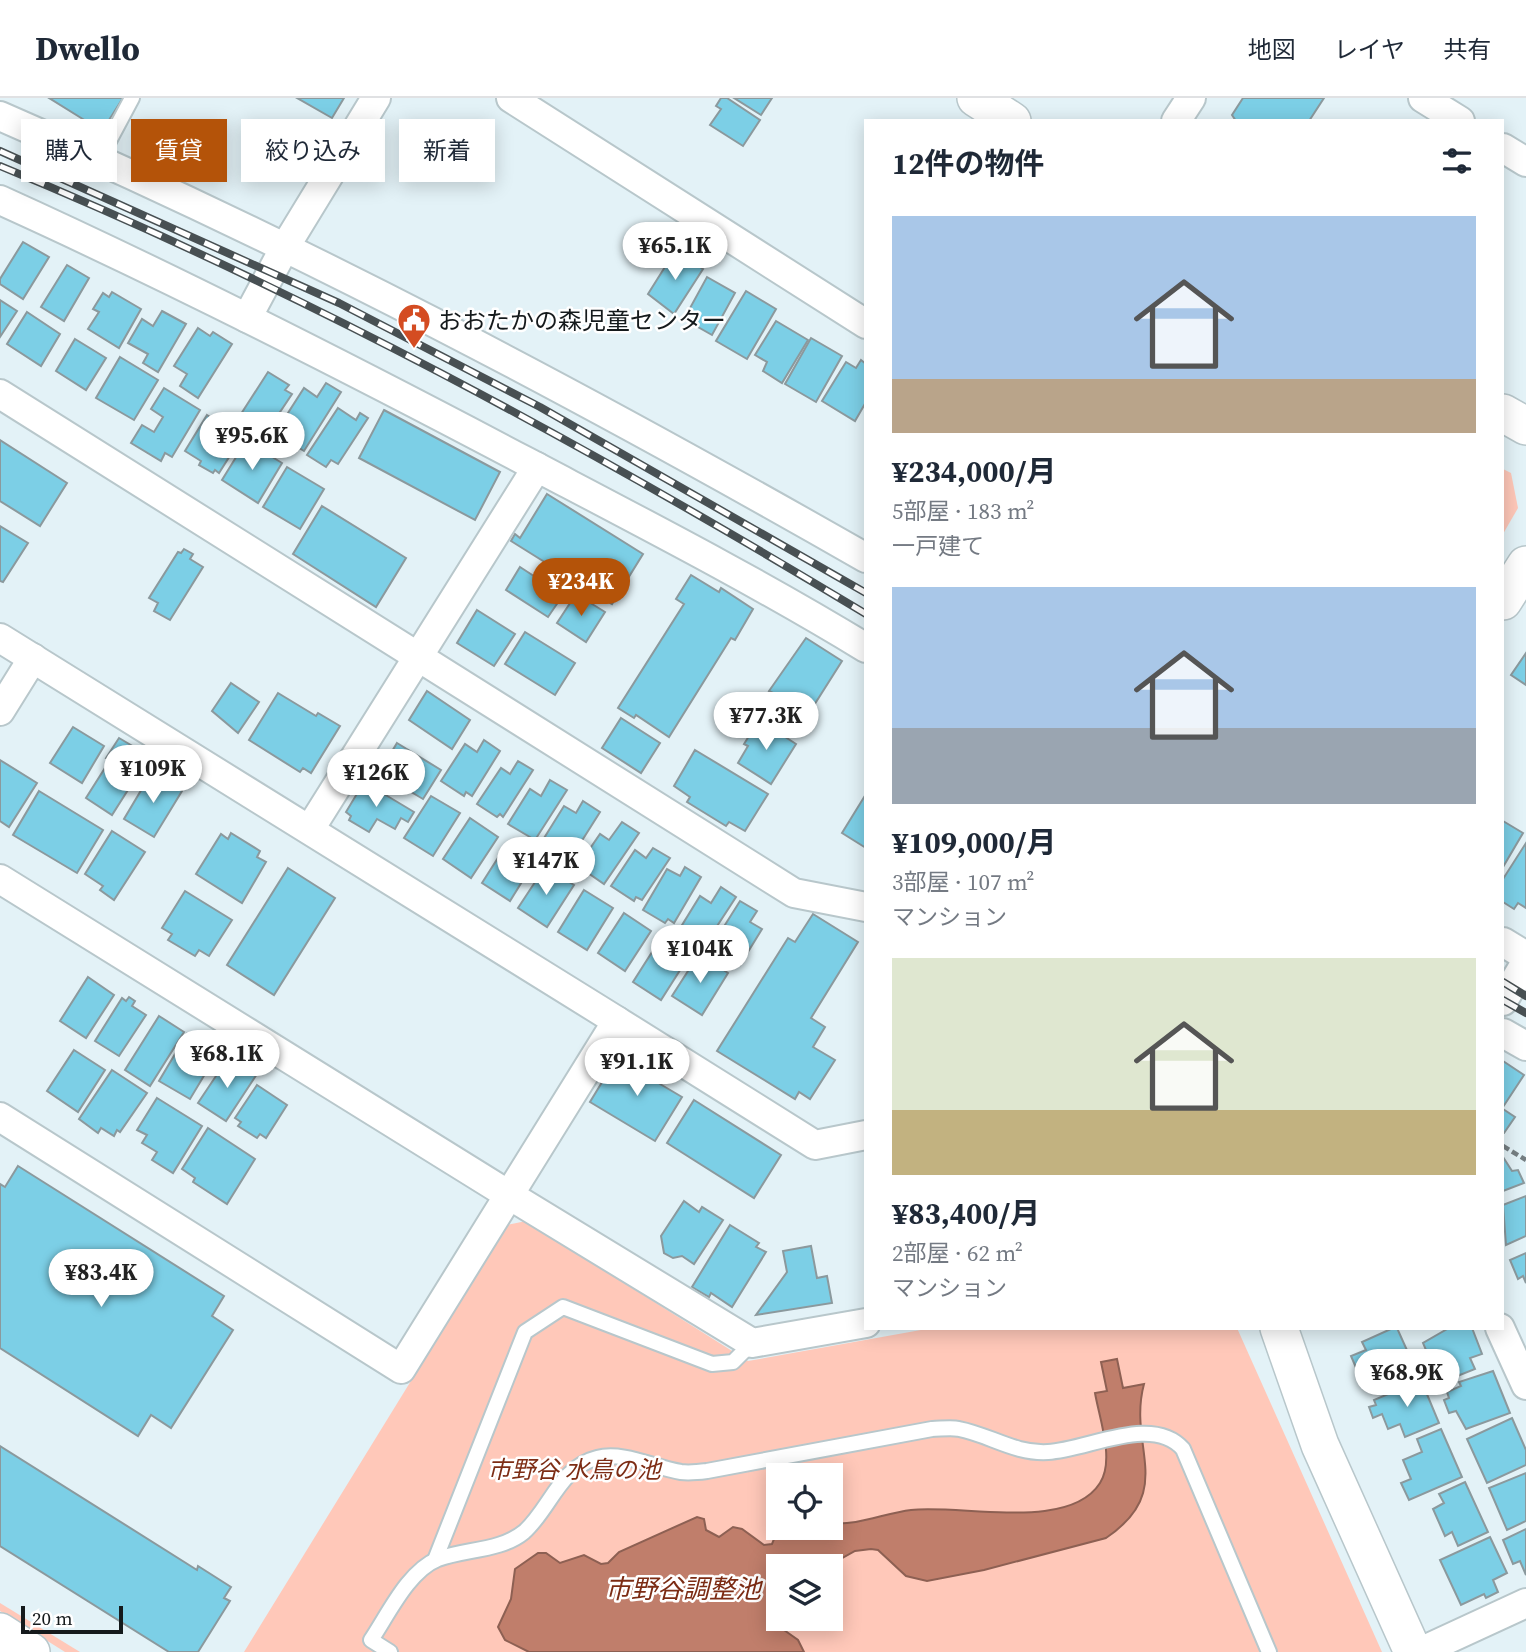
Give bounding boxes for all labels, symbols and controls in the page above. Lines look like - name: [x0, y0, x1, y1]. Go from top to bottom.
- text: Dwello: [35, 26, 140, 71]
- text: 地図: [1248, 33, 1296, 66]
- text: レイヤ: [1334, 33, 1405, 66]
- text: 共有: [1443, 33, 1491, 66]
- chip: 購入: [21, 119, 117, 182]
- chip: 賃貸: [131, 119, 227, 182]
- chip: 絞り込み: [241, 119, 385, 182]
- chip: 新着: [399, 119, 495, 182]
- icon: filters: [1438, 142, 1476, 180]
- text: 12件の物件: [892, 143, 1045, 184]
- pin: ¥65.1K: [618, 222, 732, 282]
- text: ¥65.1K: [639, 229, 711, 261]
- icon: home: [1121, 261, 1247, 387]
- public building icon: おおたかの森児童センター: [395, 301, 433, 350]
- place label: おおたかの森児童センター: [438, 304, 726, 337]
- pin: ¥95.6K: [195, 412, 309, 472]
- text: ¥95.6K: [216, 419, 288, 451]
- text: ¥234,000/月: [892, 451, 1056, 492]
- text: 5部屋 · 183 m²: [892, 495, 1035, 527]
- text: 一戸建て: [892, 530, 984, 562]
- pin: ¥234K: [532, 559, 630, 618]
- text: ¥234K: [548, 565, 614, 597]
- icon: home: [1121, 632, 1247, 758]
- pin: ¥77.3K: [709, 692, 823, 752]
- text: ¥77.3K: [730, 699, 802, 731]
- pin: ¥109K: [104, 746, 202, 805]
- pin: ¥126K: [327, 750, 425, 809]
- text: ¥109K: [120, 752, 186, 784]
- text: ¥126K: [343, 756, 409, 788]
- text: ¥109,000/月: [892, 822, 1056, 863]
- pin: ¥147K: [497, 838, 595, 897]
- text: ¥147K: [513, 844, 579, 876]
- text: 3部屋 · 107 m²: [892, 866, 1035, 898]
- text: マンション: [892, 901, 1007, 933]
- pin: ¥104K: [651, 926, 749, 985]
- text: ¥104K: [667, 932, 733, 964]
- icon: home: [1121, 1003, 1247, 1129]
- pin: ¥68.1K: [170, 1030, 284, 1090]
- text: ¥68.1K: [191, 1037, 263, 1069]
- pin: ¥91.1K: [580, 1038, 694, 1098]
- text: ¥91.1K: [601, 1045, 673, 1077]
- text: ¥83,400/月: [892, 1193, 1040, 1234]
- text: 2部屋 · 62 m²: [892, 1237, 1023, 1269]
- pin: ¥83.4K: [44, 1250, 158, 1309]
- text: ¥83.4K: [65, 1256, 137, 1288]
- text: マンション: [892, 1272, 1007, 1304]
- pin: ¥68.9K: [1350, 1350, 1464, 1409]
- text: ¥68.9K: [1371, 1356, 1443, 1388]
- park label: 市野谷 水鳥の池: [487, 1453, 663, 1486]
- map controls: [766, 1463, 843, 1631]
- button: locate: [766, 1463, 843, 1540]
- button: layers: [766, 1554, 843, 1631]
- water label: 市野谷調整池: [605, 1571, 764, 1607]
- scale bar: [21, 1603, 122, 1635]
- text: 20 m: [32, 1605, 73, 1631]

